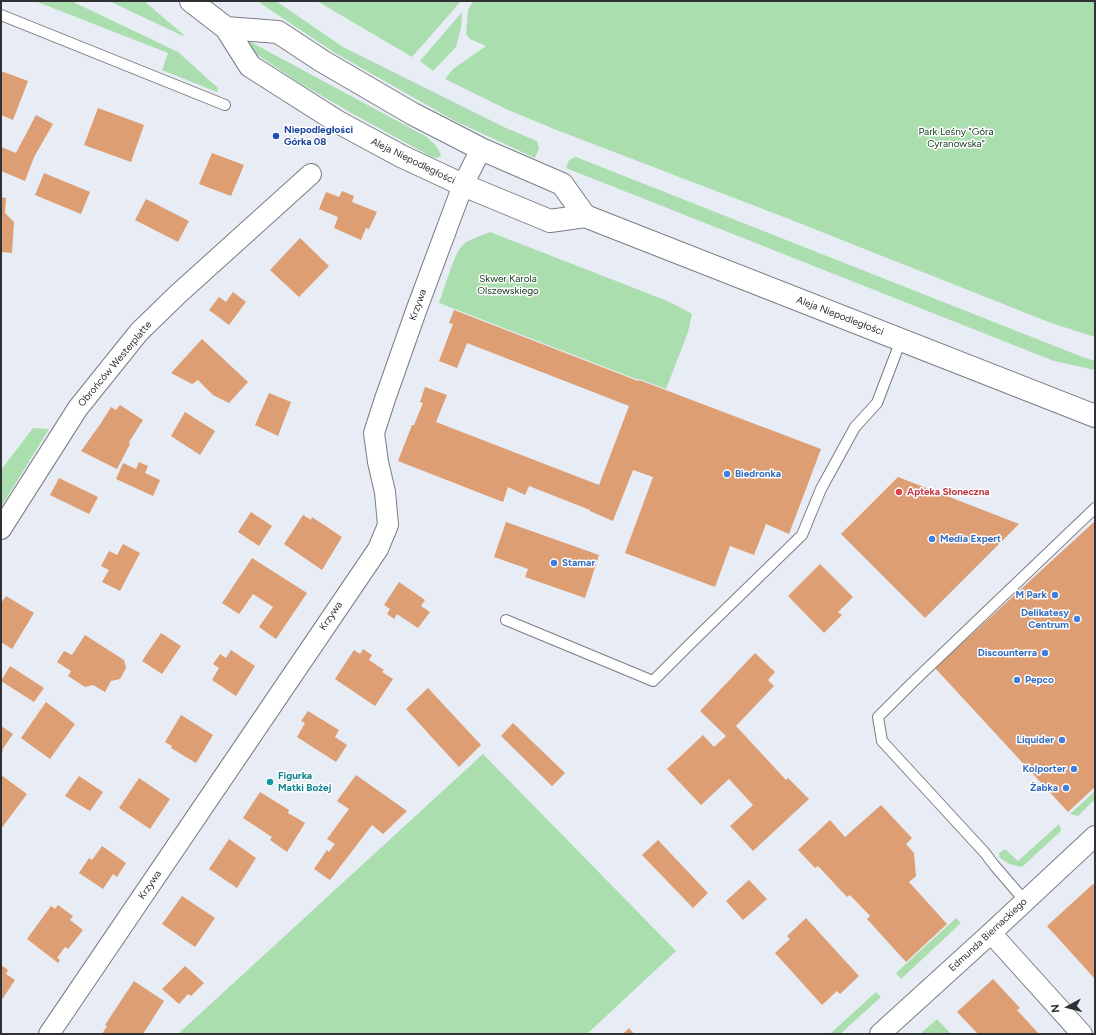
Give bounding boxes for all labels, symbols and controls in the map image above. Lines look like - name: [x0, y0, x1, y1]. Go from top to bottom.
- place label: Niepodległości Górka 08: [284, 124, 353, 148]
- park label: Park Leśny "Góra Cyranowska": [918, 126, 994, 150]
- marker: Niepodległości Górka 08: [271, 131, 281, 141]
- street label: Aleja Niepodległości: [369, 135, 457, 187]
- park label: Skwer Karola Olszewskiego: [477, 273, 539, 296]
- street label: Krzywa: [407, 288, 429, 322]
- street label: Aleja Niepodległości: [795, 294, 885, 338]
- street label: Obrońców Westerplatte: [76, 319, 154, 409]
- place label: Biedronka: [735, 468, 781, 480]
- marker: Biedronka: [722, 469, 732, 479]
- place label: Apteka Słoneczna: [907, 486, 990, 498]
- marker: Apteka Słoneczna: [894, 487, 904, 497]
- place label: Media Expert: [940, 533, 1001, 545]
- marker: Media Expert: [927, 534, 937, 544]
- place label: Stamar: [562, 557, 595, 569]
- marker: Stamar: [549, 558, 559, 568]
- place label: M Park: [1016, 589, 1047, 601]
- marker: M Park: [1050, 590, 1060, 600]
- street label: Krzywa: [317, 599, 345, 633]
- place label: Delikatesy Centrum: [1021, 607, 1069, 630]
- marker: Delikatesy Centrum: [1072, 614, 1082, 624]
- place label: Discounterra: [978, 647, 1037, 659]
- marker: Discounterra: [1040, 648, 1050, 658]
- place label: Pepco: [1025, 674, 1054, 686]
- marker: Pepco: [1012, 675, 1022, 685]
- place label: Liquider: [1017, 734, 1054, 746]
- marker: Liquider: [1057, 735, 1067, 745]
- place label: Kolporter: [1023, 763, 1066, 775]
- marker: Kolporter: [1069, 764, 1079, 774]
- place label: Figurka Matki Bożej: [278, 770, 331, 794]
- marker: Figurka Matki Bożej: [265, 777, 275, 787]
- place label: Żabka: [1030, 782, 1058, 794]
- marker: Żabka: [1061, 783, 1071, 793]
- street label: Krzywa: [136, 868, 164, 902]
- street label: Edmunda Biernackiego: [946, 896, 1030, 974]
- north arrow: [1048, 987, 1088, 1027]
- text: N: [1049, 1004, 1063, 1014]

